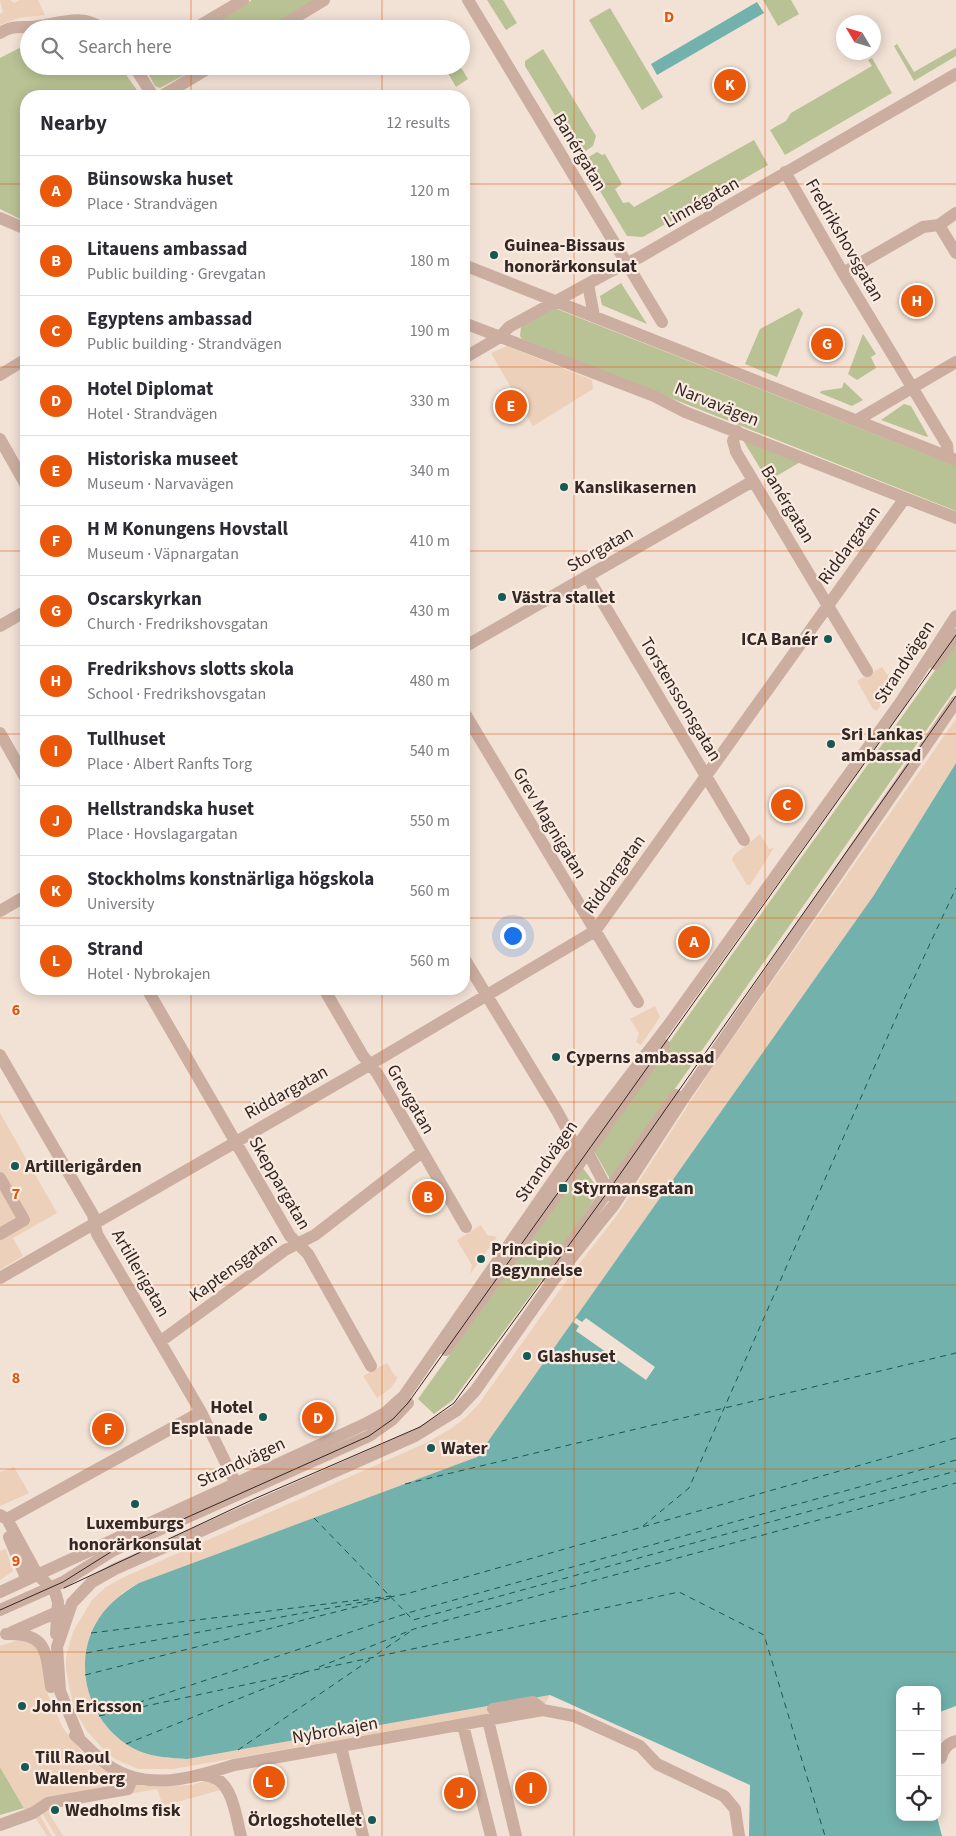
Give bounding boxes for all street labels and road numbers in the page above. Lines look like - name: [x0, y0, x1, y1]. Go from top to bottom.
- street label: Banérgatan: [547, 109, 613, 196]
- street label: Linnégatan: [659, 171, 744, 234]
- street label: Fredrikshovsgatan: [799, 174, 890, 306]
- street label: Narvavägen: [671, 376, 763, 433]
- street label: Banérgatan: [755, 461, 821, 548]
- street label: Riddargatan: [812, 501, 887, 590]
- street label: Storgatan: [562, 520, 638, 579]
- street label: Strandvägen: [868, 616, 941, 709]
- street label: Torstenssonsgatan: [634, 633, 728, 766]
- street label: Grev Magnigatan: [506, 763, 593, 884]
- street label: Riddargatan: [577, 830, 652, 919]
- street label: Riddargatan: [240, 1059, 333, 1126]
- street label: Grevgatan: [381, 1060, 441, 1139]
- street label: Strandvägen: [509, 1115, 584, 1207]
- street label: Skeppargatan: [243, 1132, 316, 1235]
- street label: Artillerigatan: [105, 1225, 176, 1322]
- street label: Kaptensgatan: [184, 1227, 283, 1308]
- street label: Strandvägen: [193, 1431, 289, 1494]
- street label: Nybrokajen: [290, 1711, 380, 1750]

